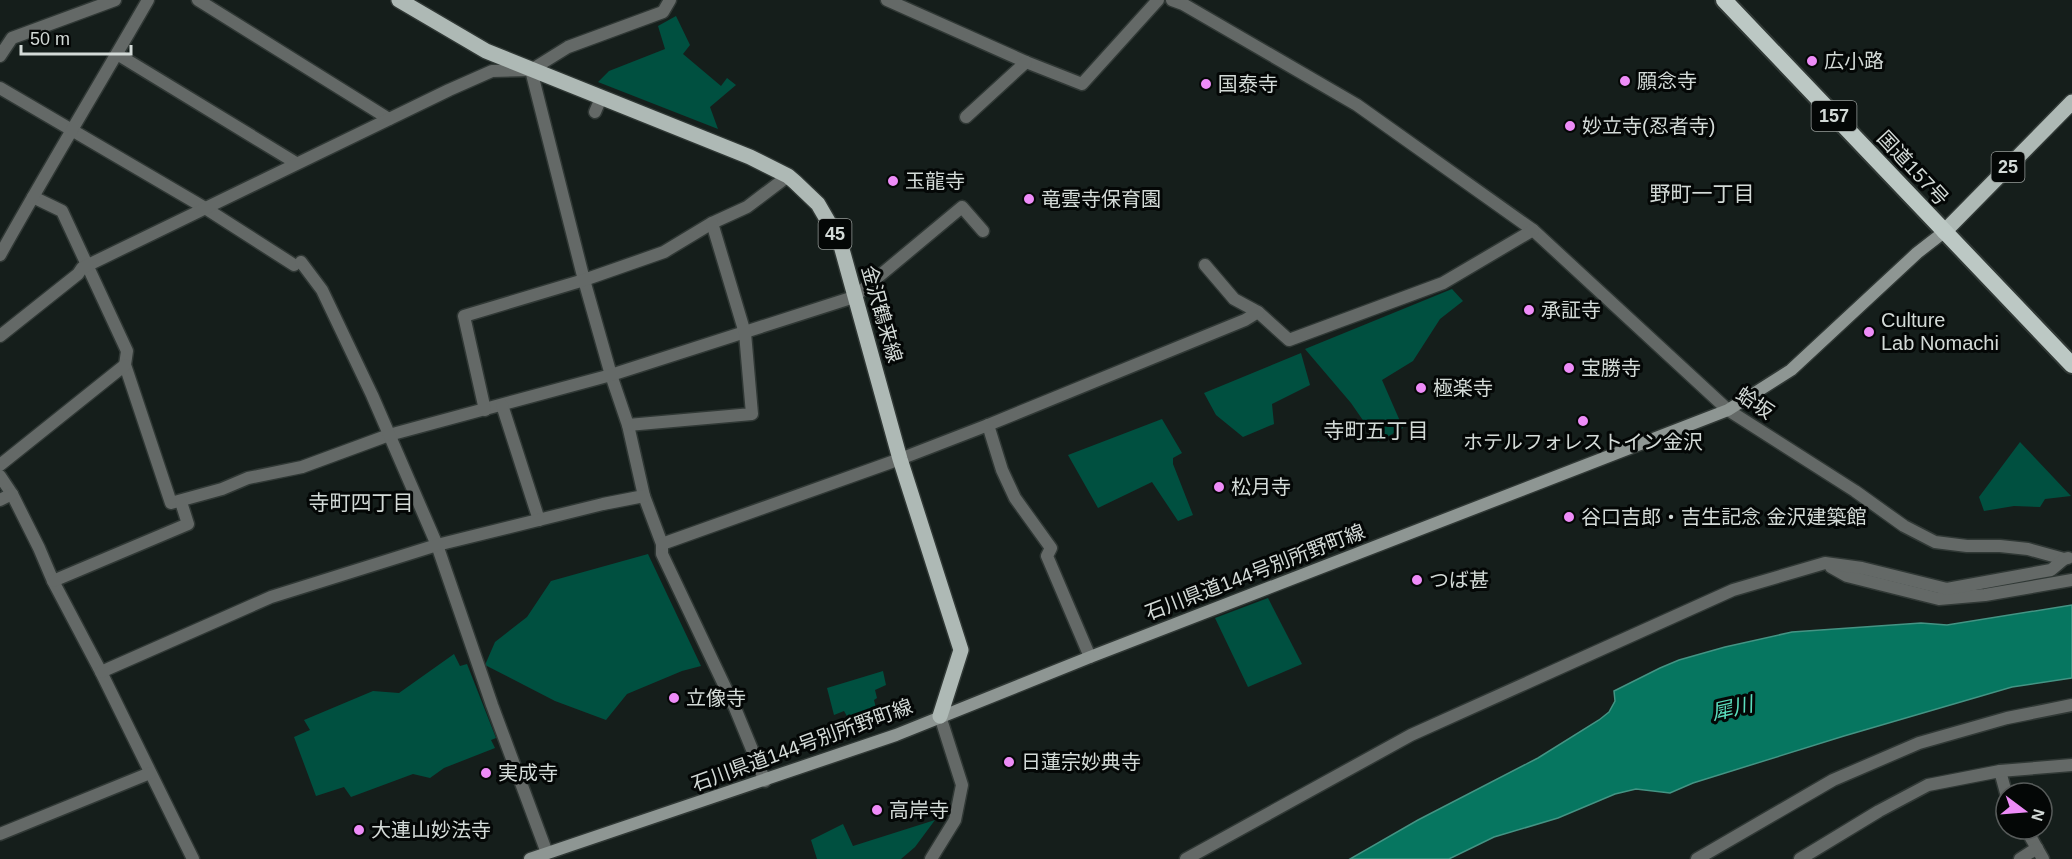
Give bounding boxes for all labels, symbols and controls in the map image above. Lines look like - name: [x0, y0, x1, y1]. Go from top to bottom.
- scale bar: [21, 18, 130, 56]
- text: 50 m: [30, 29, 70, 49]
- place label: 広小路: [1824, 50, 1884, 72]
- marker: 広小路: [1805, 54, 1819, 68]
- place label: 願念寺: [1637, 70, 1697, 92]
- place label: 国泰寺: [1218, 73, 1278, 95]
- marker: 願念寺: [1618, 74, 1632, 88]
- marker: 国泰寺: [1199, 77, 1213, 91]
- road number: 157: [1812, 101, 1856, 131]
- place label: 妙立寺(忍者寺): [1582, 115, 1715, 137]
- marker: 妙立寺(忍者寺): [1563, 119, 1577, 133]
- street label: 国道157号: [1873, 126, 1953, 210]
- road number: 25: [1992, 152, 2024, 182]
- place label: 玉龍寺: [905, 170, 965, 192]
- marker: 玉龍寺: [886, 174, 900, 188]
- district label: 野町一丁目: [1650, 182, 1755, 205]
- place label: 竜雲寺保育園: [1041, 188, 1161, 210]
- marker: 竜雲寺保育園: [1022, 192, 1036, 206]
- road number: 45: [818, 219, 852, 249]
- street label: 金沢鶴来線: [858, 263, 906, 365]
- place label: 承証寺: [1541, 299, 1601, 321]
- marker: 承証寺: [1522, 303, 1536, 317]
- place label: Culture Lab Nomachi: [1881, 309, 1999, 354]
- marker: Culture Lab Nomachi: [1862, 325, 1876, 339]
- place label: 宝勝寺: [1581, 357, 1641, 379]
- marker: 宝勝寺: [1562, 361, 1576, 375]
- place label: 極楽寺: [1433, 377, 1493, 399]
- marker: 極楽寺: [1414, 381, 1428, 395]
- street label: 蛤坂: [1732, 383, 1778, 423]
- marker: ホテルフォレストイン金沢: [1576, 414, 1590, 428]
- district label: 寺町五丁目: [1324, 419, 1429, 442]
- place label: ホテルフォレストイン金沢: [1463, 431, 1703, 453]
- place label: 松月寺: [1231, 476, 1291, 498]
- marker: 松月寺: [1212, 480, 1226, 494]
- district label: 寺町四丁目: [309, 491, 414, 514]
- place label: 谷口吉郎・吉生記念 金沢建築館: [1581, 506, 1867, 528]
- marker: 谷口吉郎・吉生記念 金沢建築館: [1562, 510, 1576, 524]
- street label: 石川県道144号別所野町線: [1142, 520, 1368, 624]
- place label: つば甚: [1429, 569, 1489, 591]
- marker: つば甚: [1410, 573, 1424, 587]
- place label: 立像寺: [686, 687, 746, 709]
- marker: 立像寺: [667, 691, 681, 705]
- water label: 犀川: [1709, 692, 1757, 724]
- street label: 石川県道144号別所野町線: [689, 695, 915, 795]
- place label: 日蓮宗妙典寺: [1021, 751, 1141, 773]
- marker: 日蓮宗妙典寺: [1002, 755, 1016, 769]
- place label: 実成寺: [498, 762, 558, 784]
- marker: 実成寺: [479, 766, 493, 780]
- north arrow: [1994, 781, 2054, 841]
- place label: 高岸寺: [889, 799, 949, 821]
- marker: 高岸寺: [870, 803, 884, 817]
- text: N: [2028, 807, 2048, 823]
- place label: 大連山妙法寺: [371, 819, 491, 841]
- marker: 大連山妙法寺: [352, 823, 366, 837]

